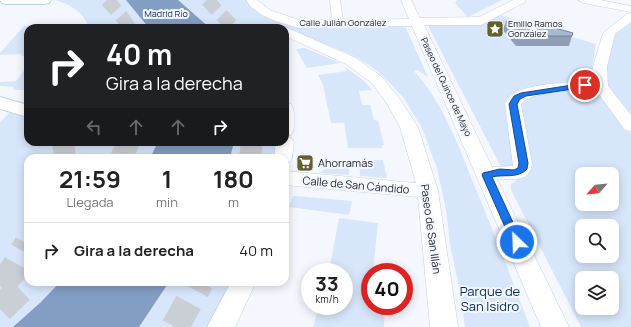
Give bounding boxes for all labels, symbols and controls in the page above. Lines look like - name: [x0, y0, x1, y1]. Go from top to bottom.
- park label: Madrid Río: [144, 7, 188, 20]
- street label: Calle Julián González: [299, 16, 387, 29]
- place label: Emilio Ramos González: [508, 17, 563, 40]
- place icon: Emilio Ramos González: [485, 19, 505, 39]
- text: 40 m: [106, 35, 172, 73]
- street label: Paseo del Quince de Mayo: [418, 35, 475, 138]
- icon: right: [40, 40, 92, 92]
- pin: [568, 68, 602, 102]
- text: Gira a la derecha: [106, 71, 243, 95]
- icon: arrive: [574, 74, 596, 96]
- icon: left: [83, 116, 105, 138]
- icon: ahead: [125, 116, 147, 138]
- icon: ahead: [167, 116, 189, 138]
- icon: right: [209, 116, 231, 138]
- supermarket icon: Ahorramás: [295, 153, 315, 173]
- place label: Ahorramás: [318, 155, 373, 170]
- text: 21:59: [59, 162, 121, 195]
- text: 1: [162, 162, 172, 195]
- text: 180: [213, 162, 254, 195]
- north arrow: [575, 167, 619, 211]
- map controls: [575, 167, 619, 315]
- street label: Calle de San Cándido: [302, 172, 411, 197]
- street label: Paseo de San Illán: [418, 183, 445, 275]
- text: Llegada: [66, 193, 114, 211]
- text: min: [156, 193, 178, 211]
- text: m: [228, 193, 239, 211]
- button: search: [575, 219, 619, 263]
- position arrow: [496, 221, 538, 263]
- icon: right: [40, 240, 62, 262]
- text: Gira a la derecha: [74, 240, 194, 261]
- text: 40 m: [239, 240, 273, 261]
- speed limit sign: 40: [361, 263, 413, 315]
- text: 33: [315, 270, 339, 297]
- button: layers: [575, 271, 619, 315]
- park label: Parque de San Isidro: [460, 282, 521, 315]
- text: km/h: [315, 292, 339, 306]

